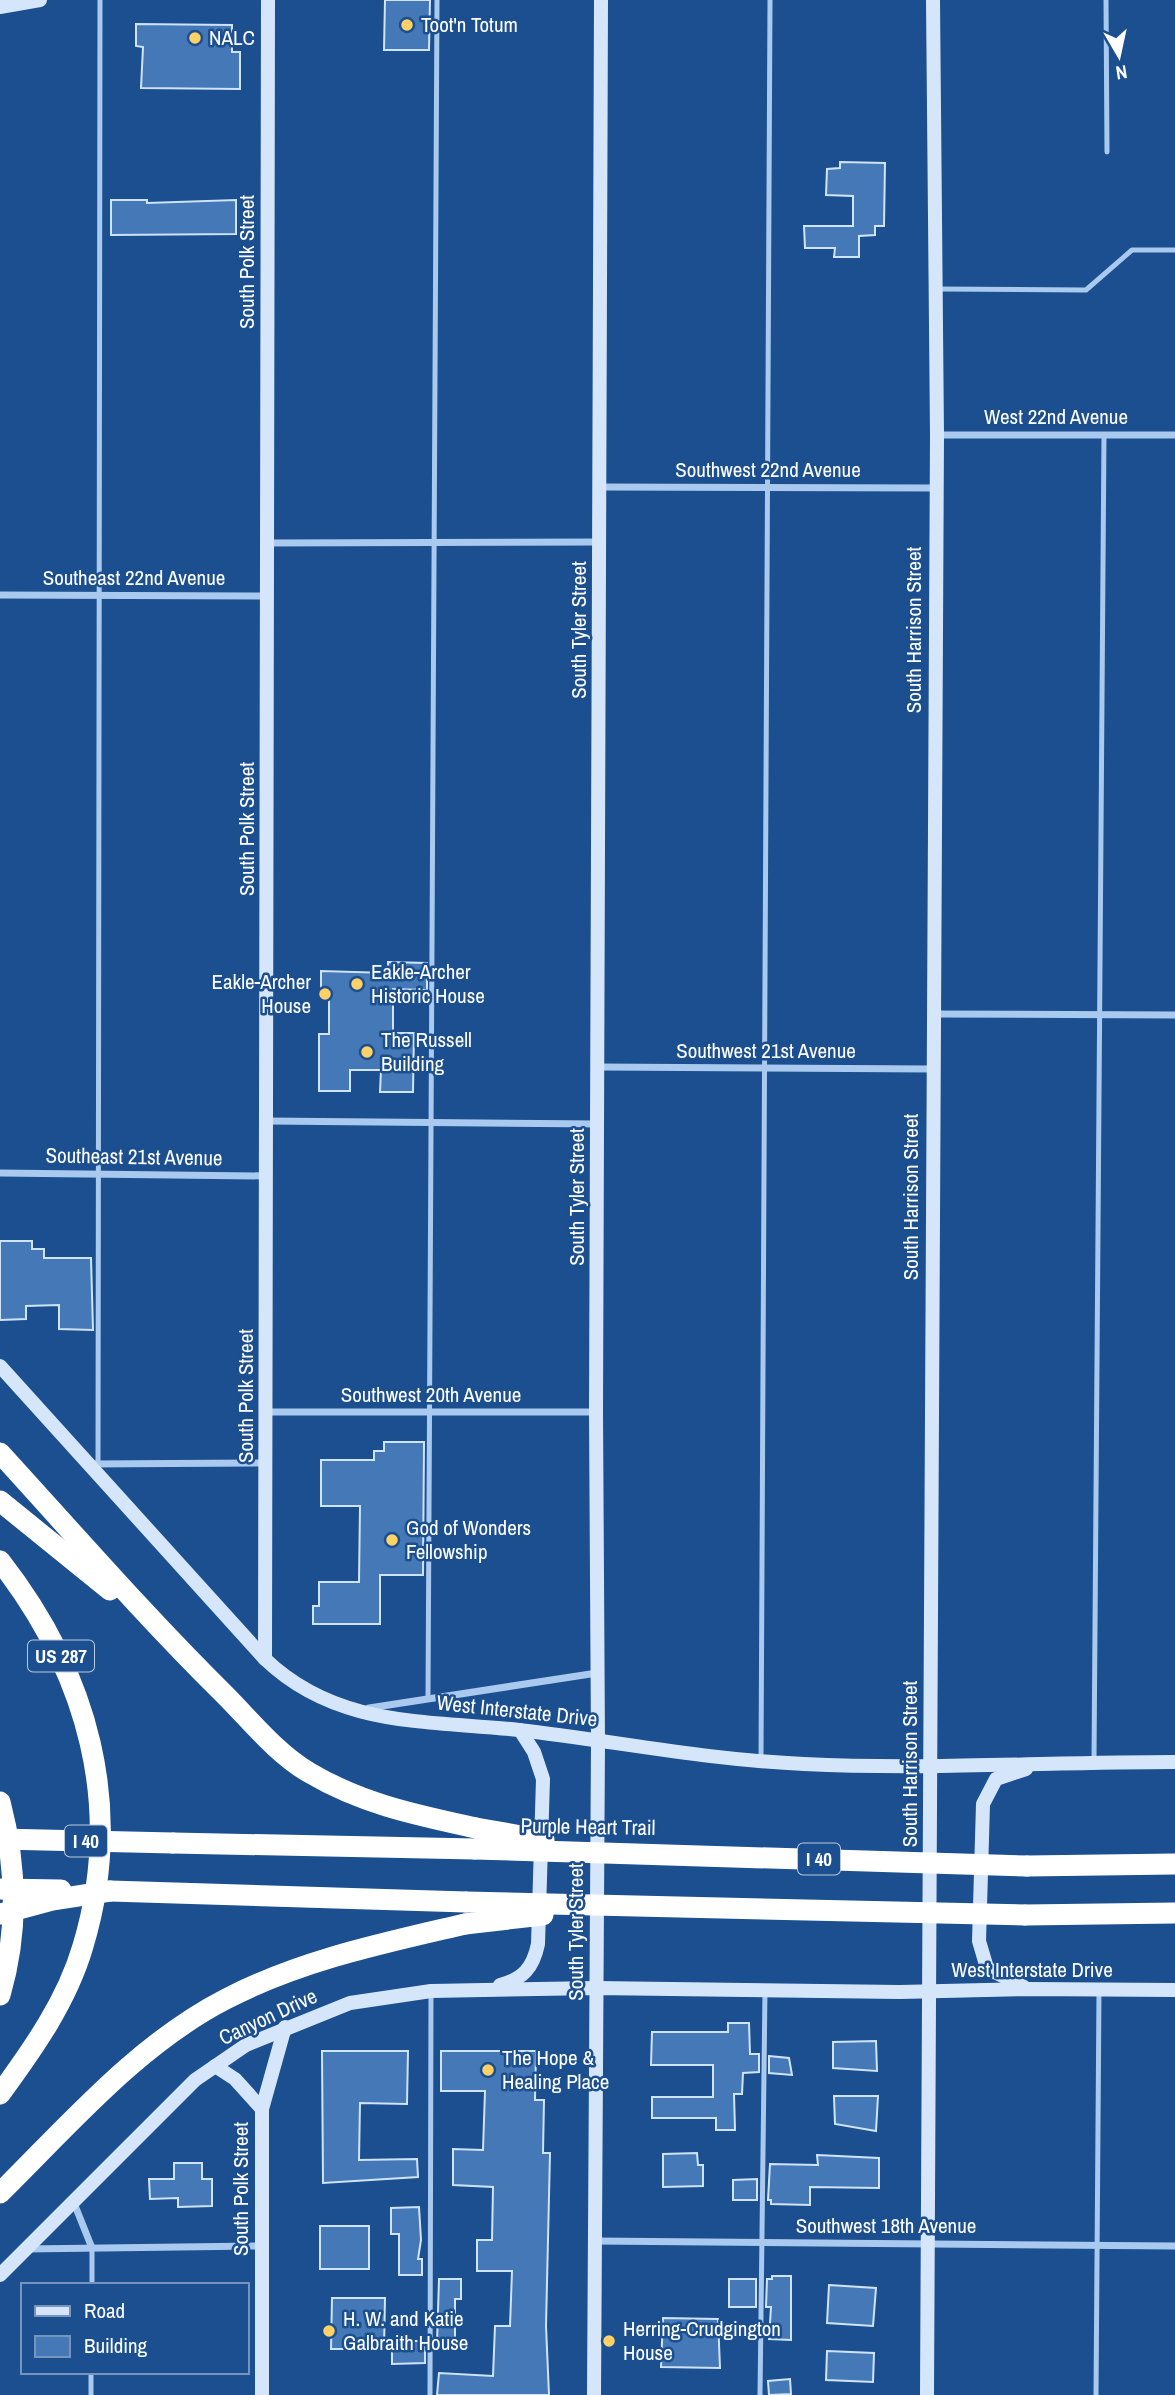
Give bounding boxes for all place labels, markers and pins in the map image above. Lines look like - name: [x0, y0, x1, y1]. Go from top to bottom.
- place label: Toot'n Totum: [421, 10, 518, 39]
- marker: Toot'n Totum: [399, 17, 415, 33]
- place label: NALC: [209, 23, 255, 52]
- marker: NALC: [187, 30, 203, 46]
- place label: Eakle-Archer Historic House: [371, 957, 485, 1010]
- place label: Eakle-Archer House: [211, 967, 311, 1020]
- marker: Eakle-Archer Historic House: [349, 976, 365, 992]
- marker: Eakle-Archer House: [317, 986, 333, 1002]
- place label: The Russell Building: [381, 1025, 472, 1078]
- marker: The Russell Building: [359, 1044, 375, 1060]
- place label: God of Wonders Fellowship: [406, 1513, 531, 1566]
- marker: God of Wonders Fellowship: [384, 1532, 400, 1548]
- place label: The Hope & Healing Place: [502, 2043, 609, 2096]
- marker: The Hope & Healing Place: [480, 2062, 496, 2078]
- place label: H. W. and Katie Galbraith House: [343, 2304, 468, 2357]
- place label: Herring-Crudgington House: [623, 2314, 781, 2367]
- marker: H. W. and Katie Galbraith House: [321, 2323, 337, 2339]
- marker: Herring-Crudgington House: [601, 2333, 617, 2349]

